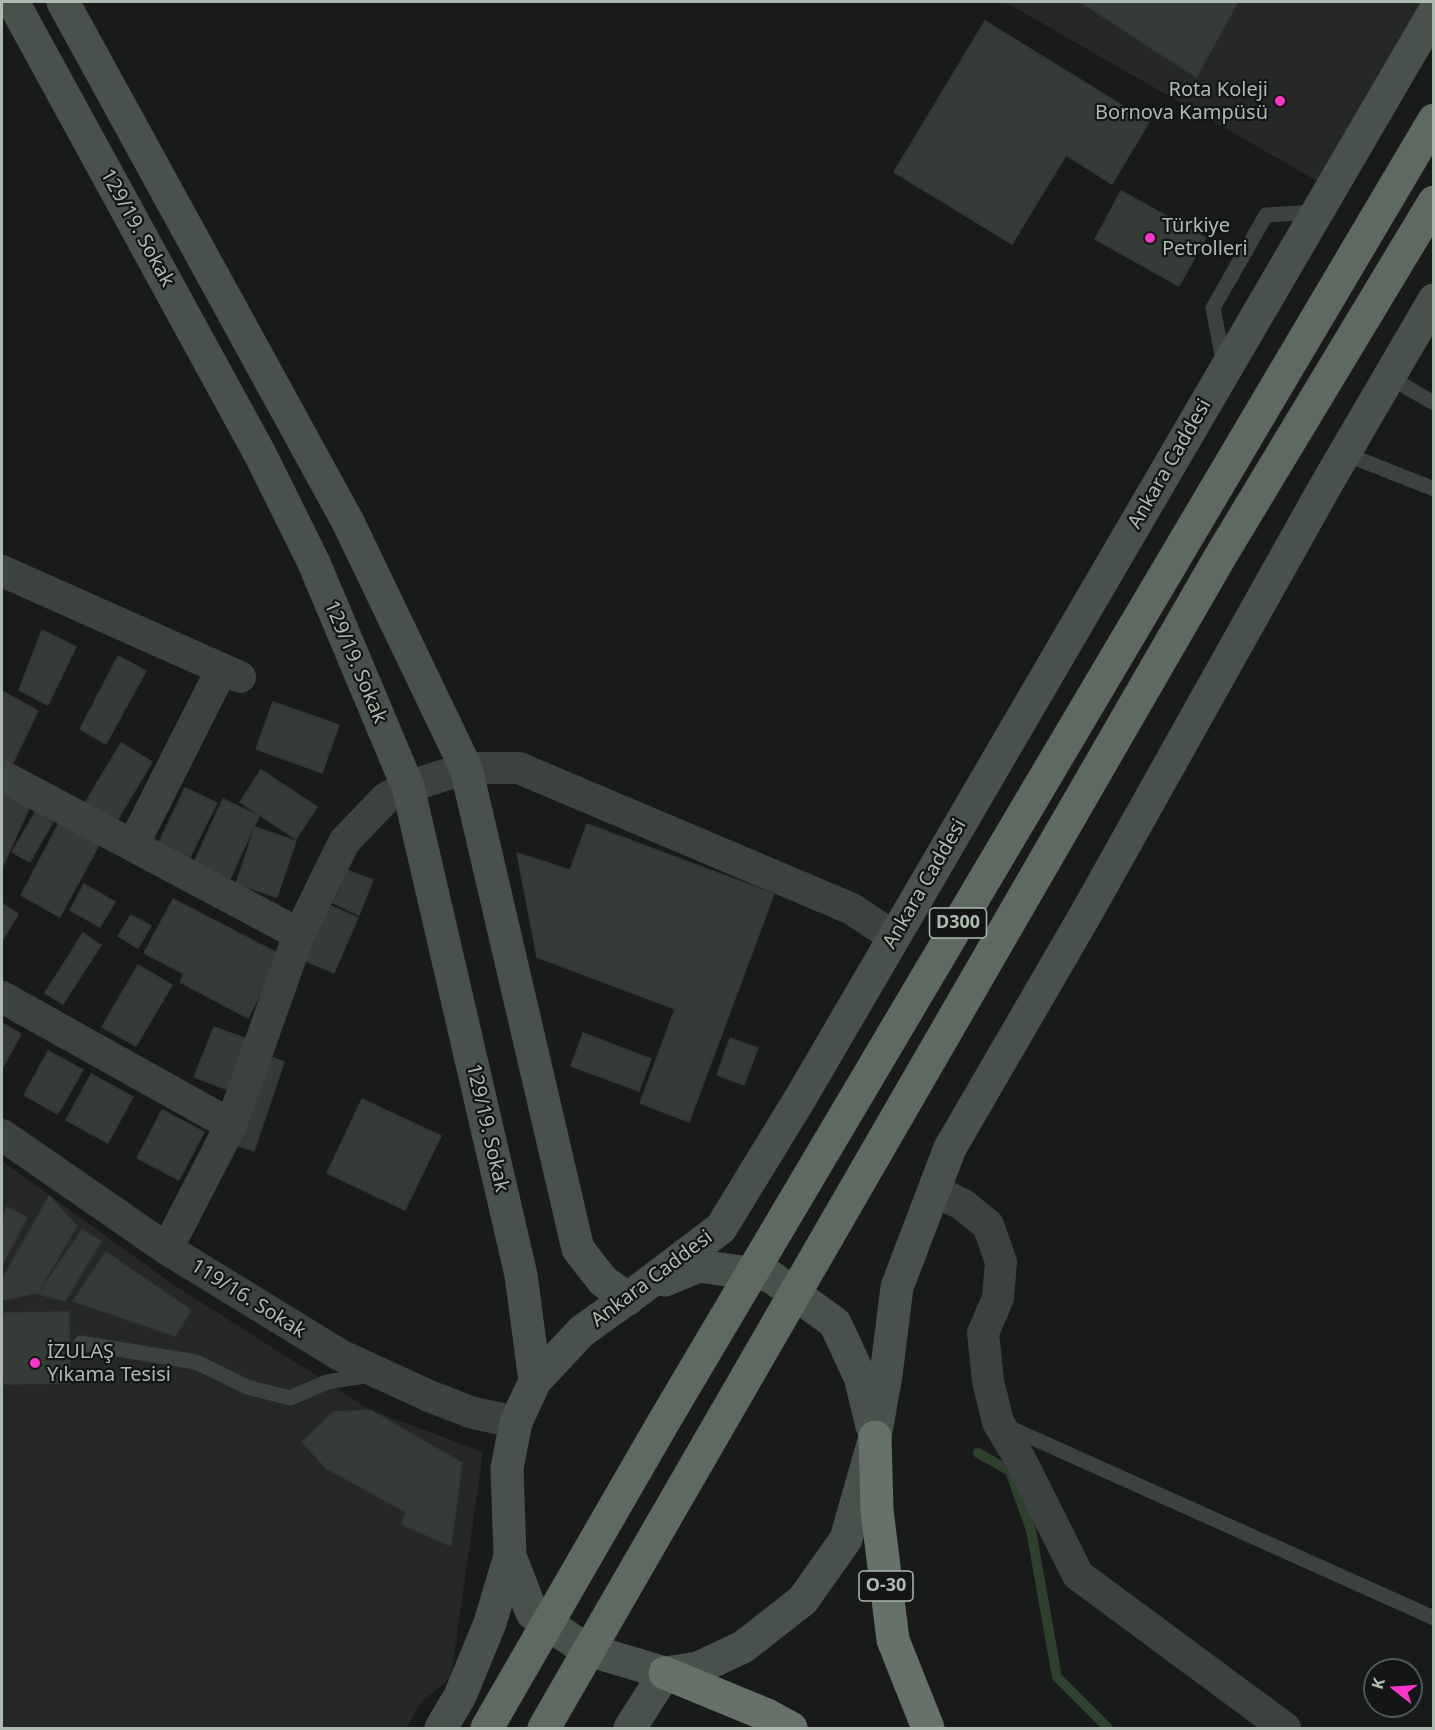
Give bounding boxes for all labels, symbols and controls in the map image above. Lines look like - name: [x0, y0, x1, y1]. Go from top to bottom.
- place label: Rota Koleji Bornova Kampüsü: [1095, 78, 1268, 125]
- marker: Rota Koleji Bornova Kampüsü: [1273, 94, 1287, 108]
- street label: 129/19. Sokak: [95, 165, 179, 291]
- place label: Türkiye Petrolleri: [1162, 214, 1248, 261]
- marker: Türkiye Petrolleri: [1143, 231, 1157, 245]
- street label: Ankara Caddesi: [1123, 395, 1217, 533]
- street label: 129/19. Sokak: [318, 597, 392, 727]
- street label: Ankara Caddesi: [878, 815, 972, 953]
- road number: D300: [930, 908, 986, 938]
- street label: 129/19. Sokak: [461, 1062, 513, 1194]
- street label: Ankara Caddesi: [587, 1226, 717, 1332]
- street label: 119/16. Sokak: [186, 1254, 310, 1344]
- place label: İZULAŞ Yıkama Tesisi: [47, 1340, 171, 1387]
- marker: İZULAŞ Yıkama Tesisi: [28, 1356, 42, 1370]
- road number: O-30: [859, 1571, 913, 1601]
- north arrow: [1363, 1658, 1423, 1718]
- text: K: [1366, 1675, 1390, 1692]

